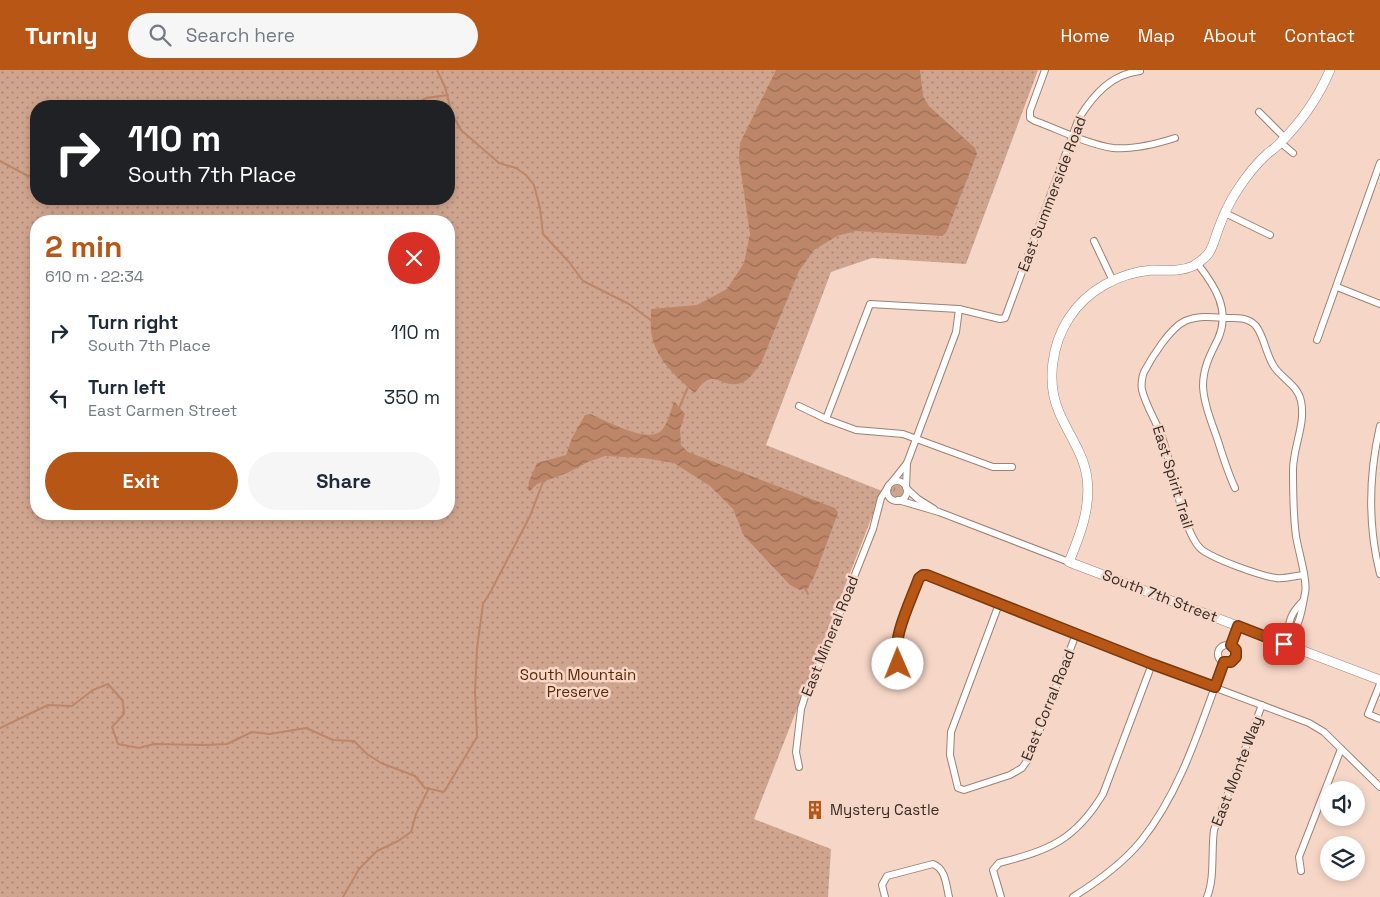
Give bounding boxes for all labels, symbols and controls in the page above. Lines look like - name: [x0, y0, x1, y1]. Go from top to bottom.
- search box: [128, 13, 478, 58]
- text: Turnly: [25, 20, 98, 51]
- icon: search: [146, 21, 174, 49]
- text: Search here: [186, 23, 295, 48]
- text: Home: [1061, 24, 1110, 47]
- text: Map: [1138, 24, 1175, 47]
- text: About: [1203, 24, 1257, 47]
- text: Contact: [1285, 24, 1355, 47]
- street label: East Summerside Road: [1013, 113, 1090, 274]
- text: 110 m: [128, 117, 221, 161]
- icon: right: [45, 120, 110, 185]
- text: South 7th Place: [128, 160, 297, 188]
- text: 2 min: [45, 227, 123, 266]
- button: close: [388, 232, 440, 284]
- text: 610 m · 22:34: [45, 266, 144, 287]
- text: Turn right: [88, 310, 178, 335]
- icon: right: [45, 319, 73, 347]
- text: 110 m: [391, 320, 440, 345]
- text: South 7th Place: [88, 335, 211, 356]
- text: Turn left: [88, 375, 166, 400]
- icon: left: [45, 384, 73, 412]
- text: 350 m: [384, 385, 440, 410]
- text: East Carmen Street: [88, 400, 237, 421]
- street label: East Spirit Trail: [1149, 423, 1198, 531]
- button: Exit: [45, 452, 238, 510]
- button: Share: [248, 452, 440, 510]
- street label: South 7th Street: [1100, 565, 1221, 626]
- street label: East Mineral Road: [797, 573, 862, 699]
- pin: [1263, 623, 1305, 665]
- icon: arrive: [1270, 630, 1298, 658]
- position arrow: [871, 637, 923, 689]
- street label: East Corral Road: [1017, 646, 1079, 763]
- park label: South Mountain Preserve: [520, 665, 636, 701]
- street label: East Monte Way: [1207, 713, 1266, 829]
- map controls: [1320, 781, 1365, 881]
- button: sound: [1320, 781, 1365, 826]
- building icon: Mystery Castle: [804, 799, 826, 821]
- place label: Mystery Castle: [830, 800, 940, 819]
- button: layers: [1320, 836, 1365, 881]

